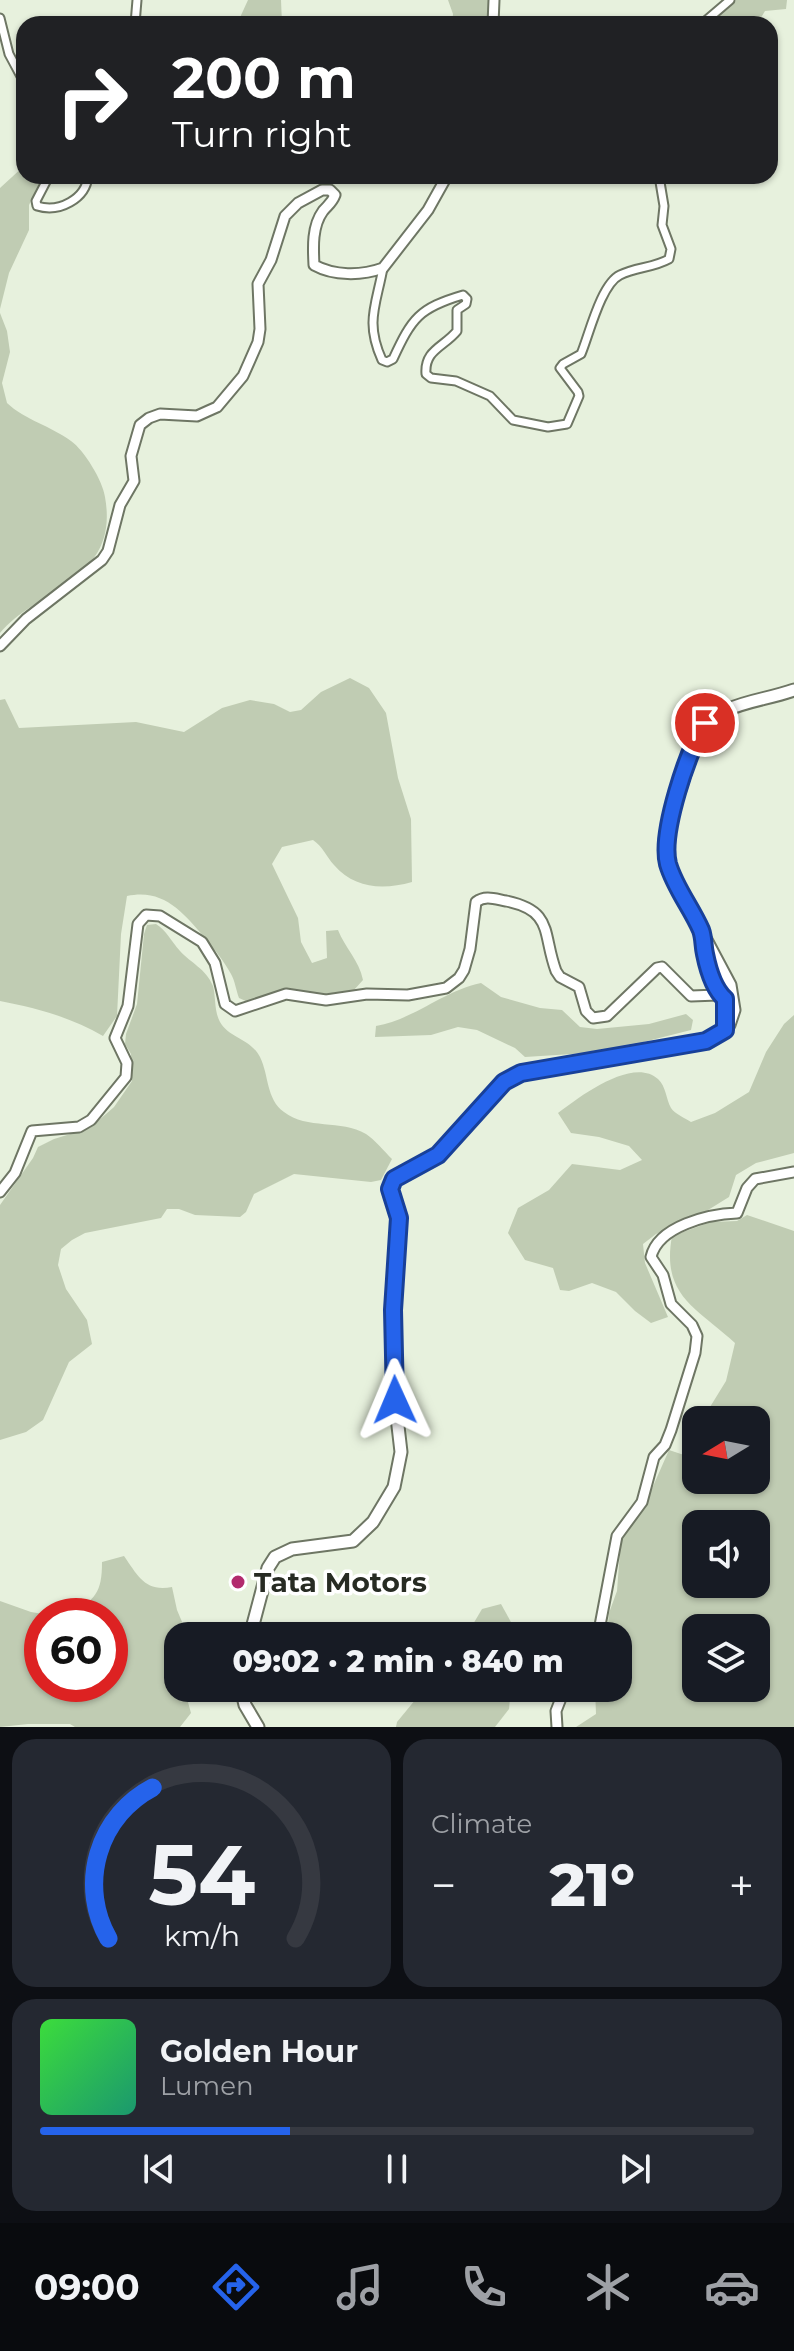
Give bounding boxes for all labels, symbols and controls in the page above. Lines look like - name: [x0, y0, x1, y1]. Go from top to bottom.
- text: 200 m: [172, 44, 356, 112]
- icon: right: [40, 48, 144, 152]
- text: Turn right: [172, 112, 352, 156]
- pin: [671, 689, 739, 757]
- icon: arrive: [683, 701, 727, 745]
- position arrow: [353, 1358, 437, 1442]
- north arrow: [682, 1406, 770, 1494]
- map controls: [682, 1406, 770, 1702]
- button: sound: [682, 1510, 770, 1598]
- place label: Tata Motors: [254, 1565, 427, 1599]
- marker: Tata Motors: [229, 1573, 247, 1591]
- speed limit sign: 60: [24, 1598, 128, 1702]
- button: layers: [682, 1614, 770, 1702]
- text: 09:02 · 2 min · 840 m: [232, 1643, 564, 1680]
- text: Climate: [431, 1808, 532, 1840]
- text: 54: [148, 1824, 255, 1926]
- text: 21°: [550, 1848, 635, 1921]
- text: −: [431, 1858, 456, 1912]
- text: +: [729, 1858, 754, 1912]
- text: km/h: [163, 1918, 240, 1953]
- text: Golden Hour: [160, 2033, 358, 2070]
- text: Lumen: [160, 2070, 253, 2102]
- icon: previous: [137, 2147, 181, 2191]
- icon: pause: [375, 2147, 419, 2191]
- icon: next: [613, 2147, 657, 2191]
- icon: directions: [208, 2259, 264, 2315]
- icon: music: [332, 2259, 388, 2315]
- icon: phone: [456, 2259, 512, 2315]
- icon: climate: [580, 2259, 636, 2315]
- icon: car: [704, 2259, 760, 2315]
- text: 09:00: [34, 2265, 140, 2309]

